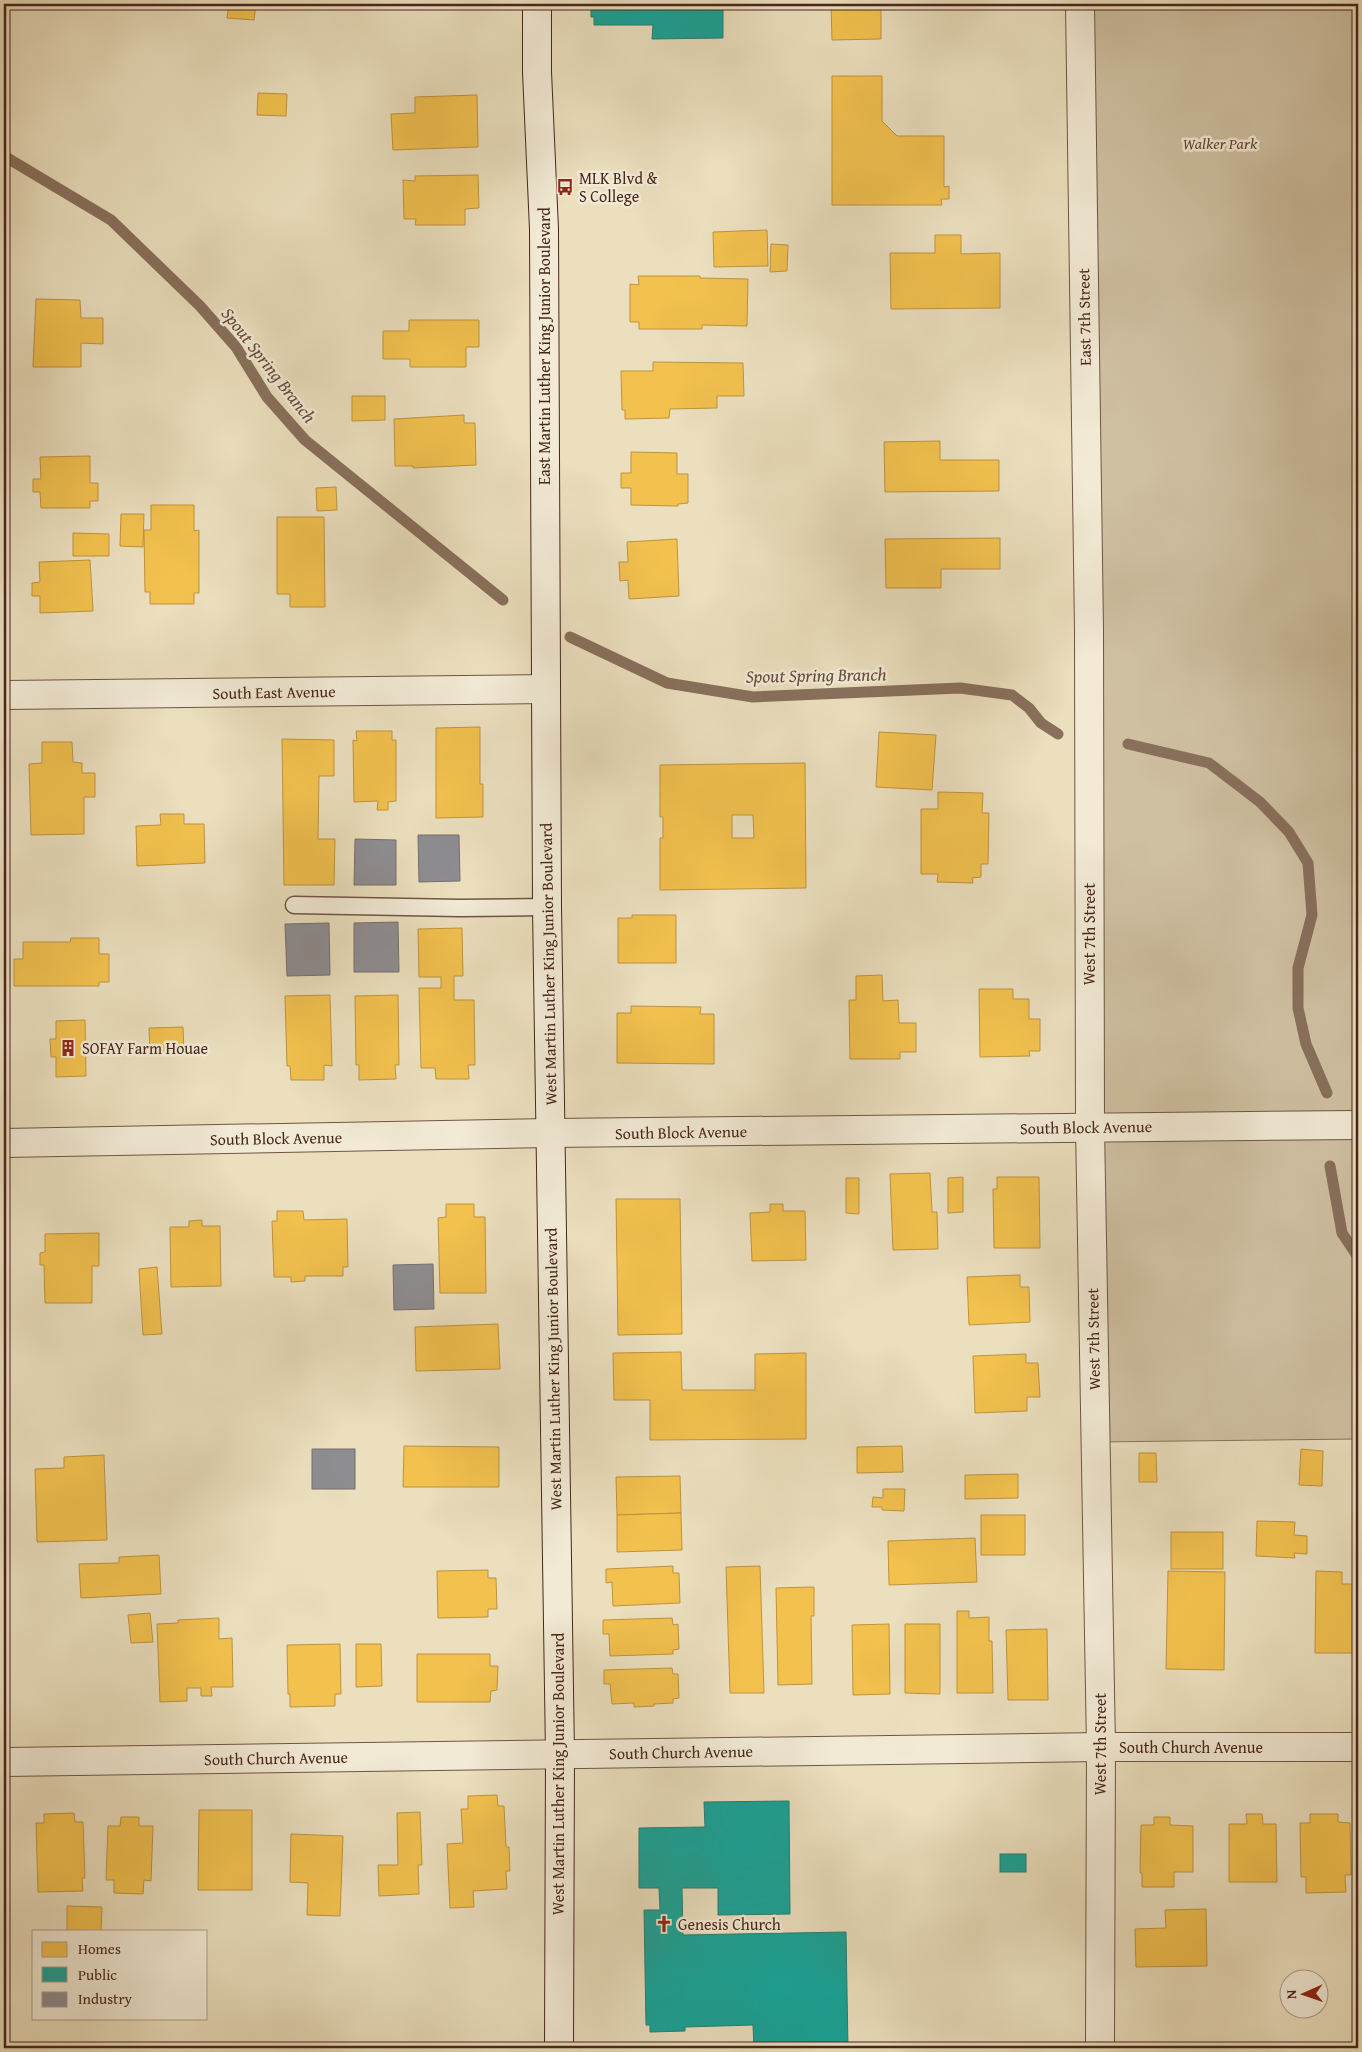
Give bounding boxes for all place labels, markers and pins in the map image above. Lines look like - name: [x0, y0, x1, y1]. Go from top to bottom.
- place label: MLK Blvd & S College: [579, 166, 658, 208]
- bus stop icon: MLK Blvd & S College: [555, 177, 575, 197]
- place label: SOFAY Farm Houae: [82, 1036, 208, 1060]
- building icon: SOFAY Farm Houae: [58, 1038, 78, 1058]
- place label: Genesis Church: [678, 1912, 781, 1936]
- church icon: Genesis Church: [654, 1914, 674, 1934]

